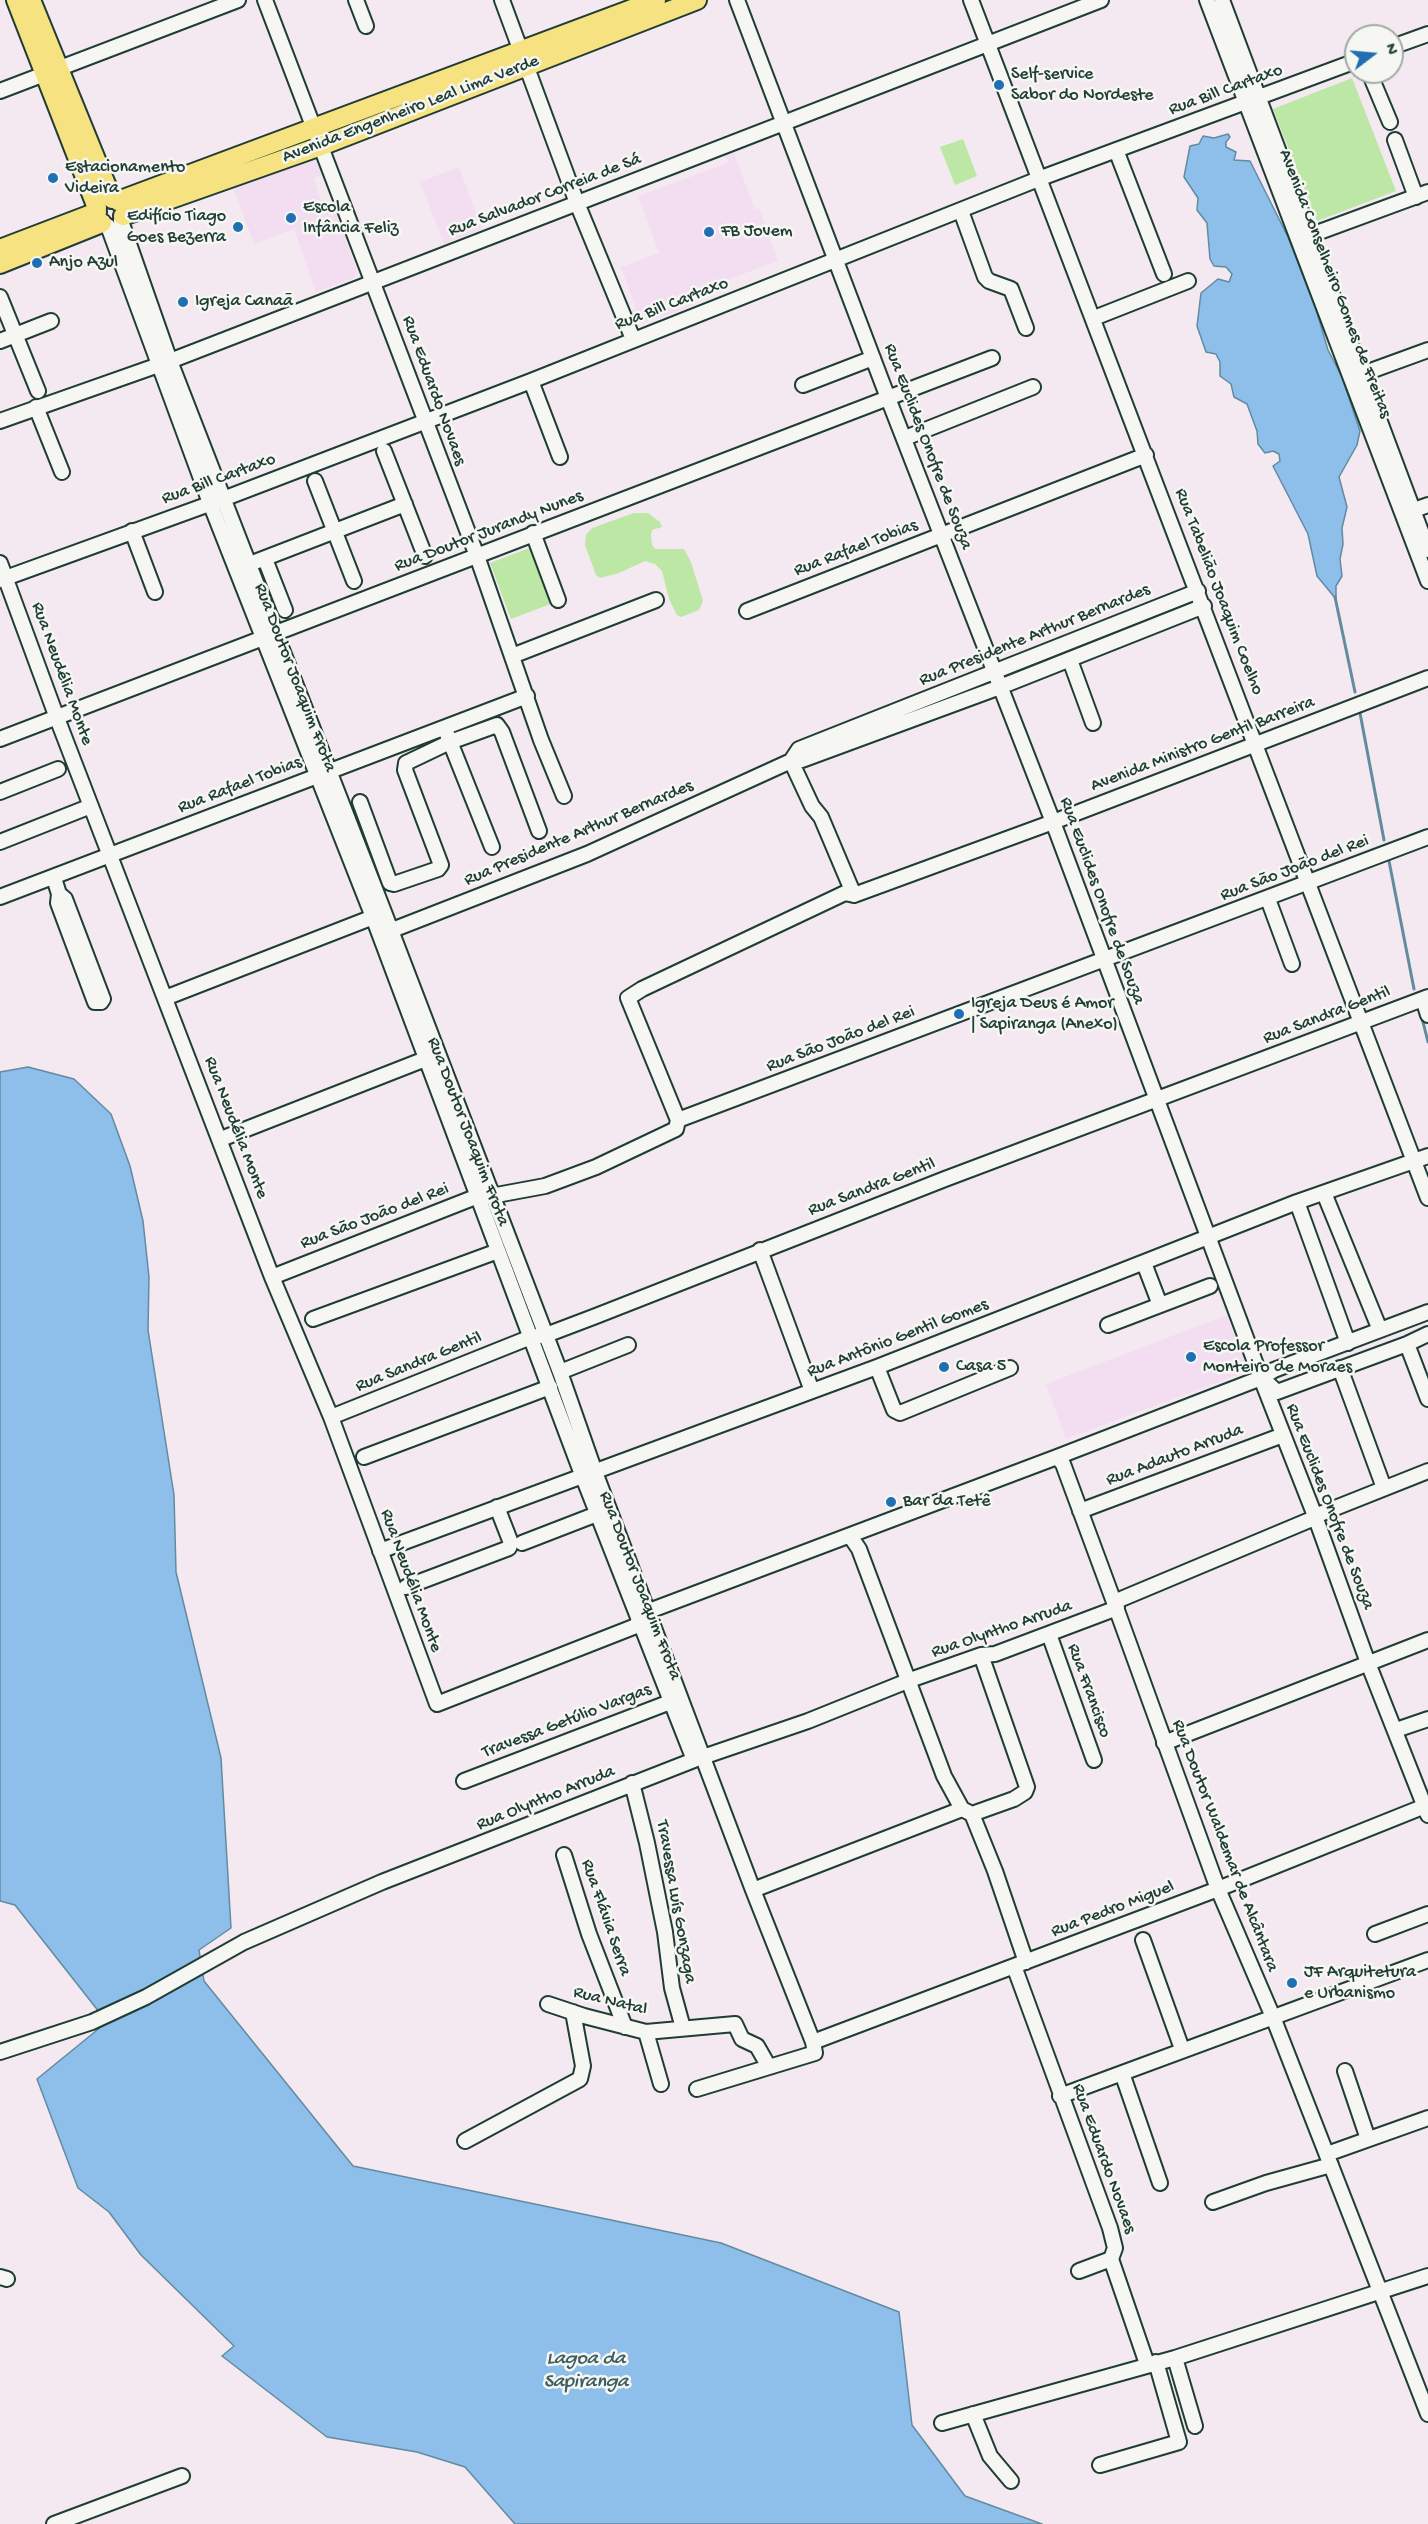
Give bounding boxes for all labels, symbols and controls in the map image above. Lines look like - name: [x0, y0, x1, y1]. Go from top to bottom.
- north arrow: [1344, 24, 1404, 84]
- text: N: [1379, 42, 1400, 57]
- street label: Avenida Engenheiro Leal Lima Verde: [280, 51, 542, 169]
- street label: Rua Bill Cartaxo: [1166, 60, 1286, 122]
- place label: Self-service Sabor do Nordeste: [1011, 64, 1154, 106]
- marker: Self-service Sabor do Nordeste: [992, 78, 1006, 92]
- street label: Avenida Conselheiro Gomes de Freitas: [1273, 147, 1395, 421]
- street label: Rua Salvador Correia de Sá: [446, 149, 644, 243]
- place label: Estacionamento Videira: [65, 157, 185, 200]
- marker: Estacionamento Videira: [46, 171, 60, 185]
- place label: Escola Infância Feliz: [303, 197, 399, 240]
- place label: Edifício Tiago Goes Bezerra: [127, 206, 226, 248]
- marker: Escola Infância Feliz: [284, 211, 298, 225]
- marker: Edifício Tiago Goes Bezerra: [231, 220, 245, 234]
- place label: FB Jovem: [721, 221, 793, 243]
- marker: FB Jovem: [702, 225, 716, 239]
- place label: Anjo Azul: [49, 252, 118, 274]
- marker: Anjo Azul: [30, 256, 44, 270]
- street label: Rua Bill Cartaxo: [612, 273, 732, 337]
- place label: Igreja Canaã: [195, 291, 293, 313]
- marker: Igreja Canaã: [176, 295, 190, 309]
- street label: Rua Eduardo Novaes: [396, 313, 470, 469]
- street label: Rua Euclides Onofre de Souza: [878, 341, 976, 553]
- street label: Rua Bill Cartaxo: [159, 449, 279, 511]
- street label: Rua Doutor Jurandy Nunes: [392, 486, 586, 578]
- street label: Rua Tabelião Joaquim Coelho: [1169, 486, 1267, 698]
- street label: Rua Rafael Tobias: [791, 515, 921, 583]
- street label: Rua Presidente Arthur Bernardes: [917, 580, 1153, 692]
- street label: Rua Doutor Joaquim Frota: [248, 581, 340, 775]
- street label: Rua Neudélia Monte: [25, 600, 97, 748]
- street label: Avenida Ministro Gentil Barreira: [1088, 692, 1318, 798]
- street label: Rua Rafael Tobias: [175, 752, 305, 820]
- street label: Rua Presidente Arthur Bernardes: [461, 776, 697, 892]
- street label: Rua Euclides Onofre de Souza: [1053, 794, 1149, 1008]
- street label: Rua São João del Rei: [1218, 831, 1372, 907]
- street label: Rua Sandra Gentil: [1260, 982, 1394, 1050]
- place label: Igreja Deus é Amor | Sapiranga (Anexo): [971, 993, 1118, 1036]
- street label: Rua São João del Rei: [764, 1002, 918, 1078]
- marker: Igreja Deus é Amor | Sapiranga (Anexo): [952, 1007, 966, 1021]
- street label: Rua Doutor Joaquim Frota: [421, 1035, 513, 1229]
- street label: Rua Neudélia Monte: [198, 1054, 272, 1202]
- street label: Rua Sandra Gentil: [805, 1154, 939, 1222]
- street label: Rua São João del Rei: [298, 1179, 452, 1255]
- street label: Rua Antônio Gentil Gomes: [804, 1294, 992, 1384]
- street label: Rua Sandra Gentil: [353, 1328, 485, 1398]
- place label: Escola Professor Monteiro de Moraes: [1203, 1336, 1352, 1378]
- marker: Escola Professor Monteiro de Moraes: [1184, 1350, 1198, 1364]
- place label: Casa 5: [956, 1356, 1006, 1378]
- marker: Casa 5: [937, 1360, 951, 1374]
- street label: Rua Euclides Onofre de Souza: [1280, 1401, 1378, 1613]
- street label: Rua Adauto Arruda: [1103, 1420, 1247, 1492]
- street label: Rua Doutor Joaquim Frota: [593, 1489, 685, 1683]
- place label: Bar da Tetê: [903, 1491, 990, 1513]
- marker: Bar da Tetê: [884, 1495, 898, 1509]
- street label: Rua Neudélia Monte: [374, 1507, 446, 1655]
- street label: Rua Olyntho Arruda: [929, 1596, 1075, 1664]
- street label: Rua Francisco: [1061, 1641, 1115, 1741]
- street label: Travessa Getúlio Vargas: [479, 1680, 655, 1764]
- street label: Rua Doutor Waldemar de Alcântara: [1166, 1717, 1282, 1975]
- street label: Rua Olyntho Arruda: [474, 1761, 618, 1837]
- street label: Travessa Luís Gonzaga: [650, 1819, 700, 1985]
- street label: Rua Flávia Serra: [575, 1857, 635, 1979]
- street label: Rua Pedro Miguel: [1048, 1877, 1178, 1943]
- place label: JF Arquitetura e Urbanismo: [1304, 1962, 1416, 2004]
- marker: JF Arquitetura e Urbanismo: [1285, 1976, 1299, 1990]
- street label: Rua Natal: [571, 1982, 649, 2022]
- street label: Rua Eduardo Novaes: [1066, 2081, 1140, 2237]
- water label: Lagoa da Sapiranga: [544, 2348, 628, 2395]

